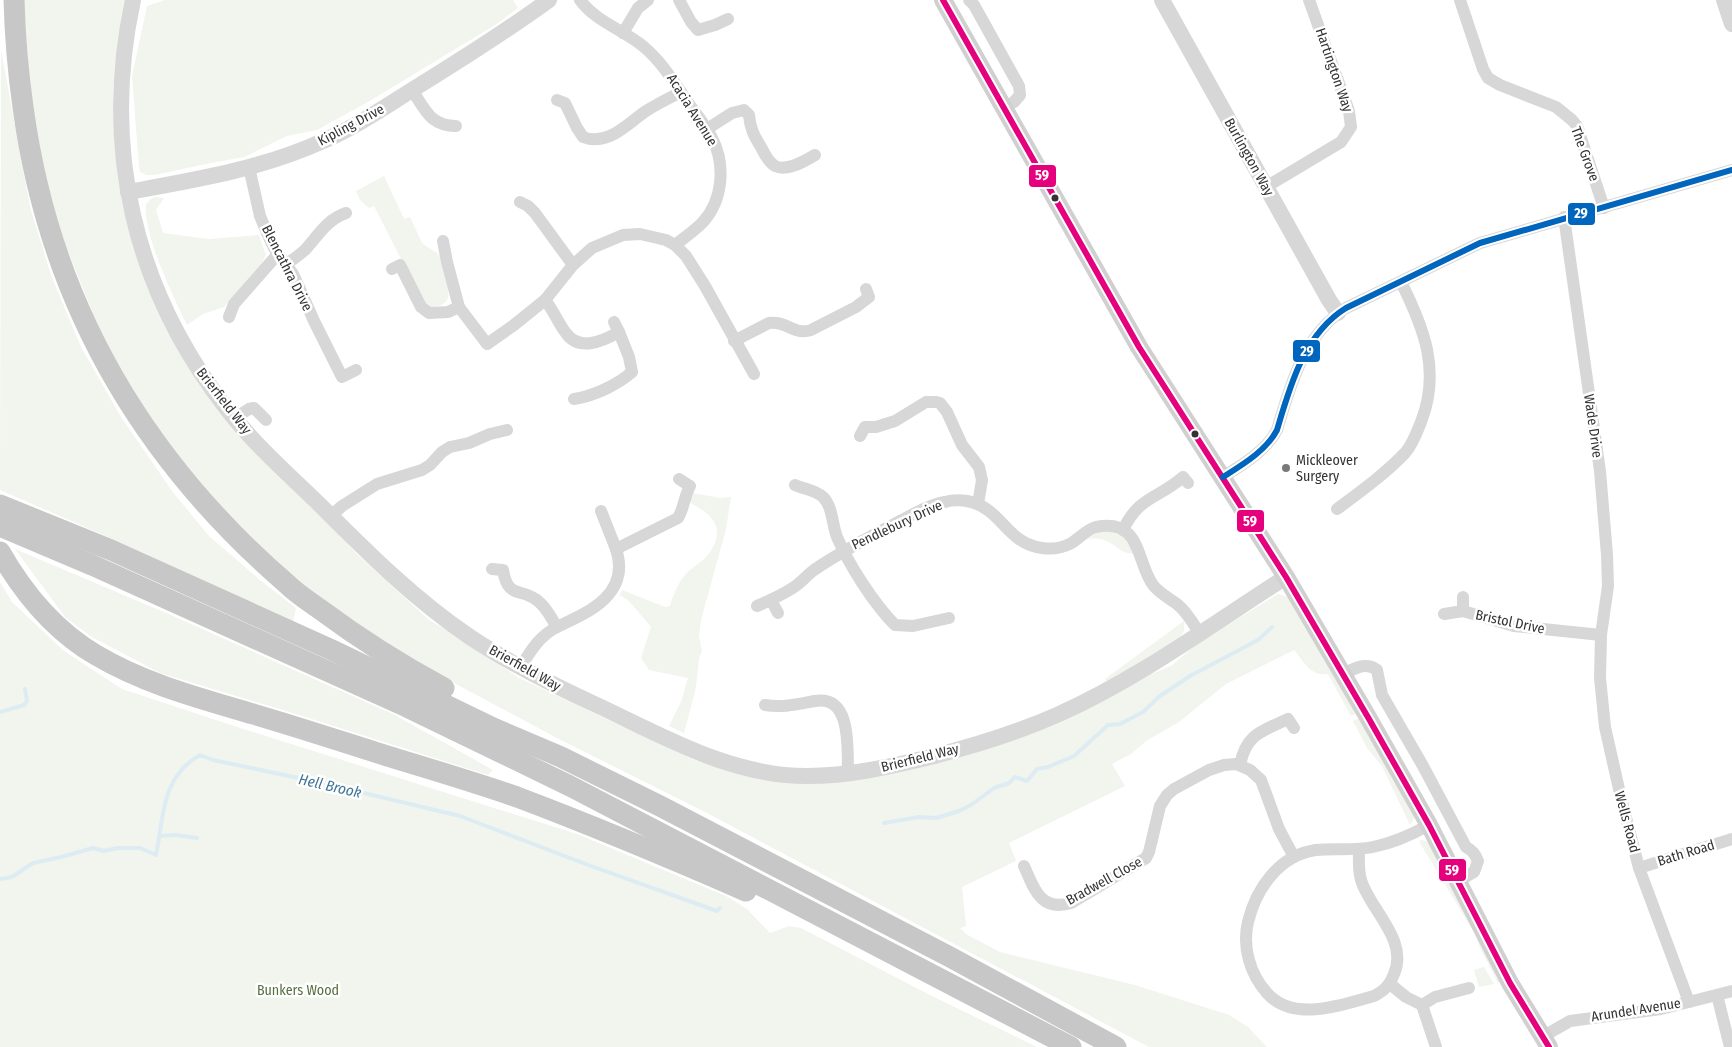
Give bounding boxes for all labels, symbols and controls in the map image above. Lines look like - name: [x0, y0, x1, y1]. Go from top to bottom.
- street label: Hartington Way: [1312, 26, 1357, 115]
- street label: Acacia Avenue: [663, 71, 721, 149]
- street label: Kipling Drive: [315, 100, 387, 150]
- street label: Burlington Way: [1221, 115, 1278, 200]
- street label: The Grove: [1567, 124, 1603, 184]
- line badge: 59: [1028, 164, 1057, 188]
- text: 59: [1035, 167, 1049, 184]
- unlabelled marker: [1050, 193, 1060, 203]
- line badge: 29: [1567, 202, 1596, 226]
- text: 29: [1573, 205, 1588, 222]
- street label: Blencathra Drive: [258, 222, 316, 314]
- line badge: 29: [1292, 339, 1321, 363]
- text: 29: [1299, 343, 1314, 360]
- street label: Brierfield Way: [193, 364, 256, 438]
- street label: Wade Drive: [1580, 393, 1606, 459]
- unlabelled marker: [1190, 429, 1200, 439]
- place label: Mickleover Surgery: [1296, 452, 1358, 485]
- marker: Mickleover Surgery: [1280, 462, 1292, 474]
- street label: Pendlebury Drive: [849, 497, 945, 553]
- line badge: 59: [1236, 509, 1265, 533]
- text: 59: [1243, 513, 1257, 530]
- street label: Bristol Drive: [1474, 606, 1546, 638]
- street label: Brierfield Way: [486, 641, 565, 695]
- street label: Brierfield Way: [879, 740, 961, 776]
- water label: Hell Brook: [297, 770, 364, 802]
- street label: Wells Road: [1611, 789, 1643, 855]
- street label: Bath Road: [1655, 836, 1717, 870]
- street label: Bradwell Close: [1063, 853, 1145, 909]
- line badge: 59: [1438, 858, 1467, 882]
- text: 59: [1445, 862, 1459, 879]
- park label: Bunkers Wood: [257, 982, 339, 999]
- street label: Arundel Avenue: [1590, 995, 1682, 1025]

